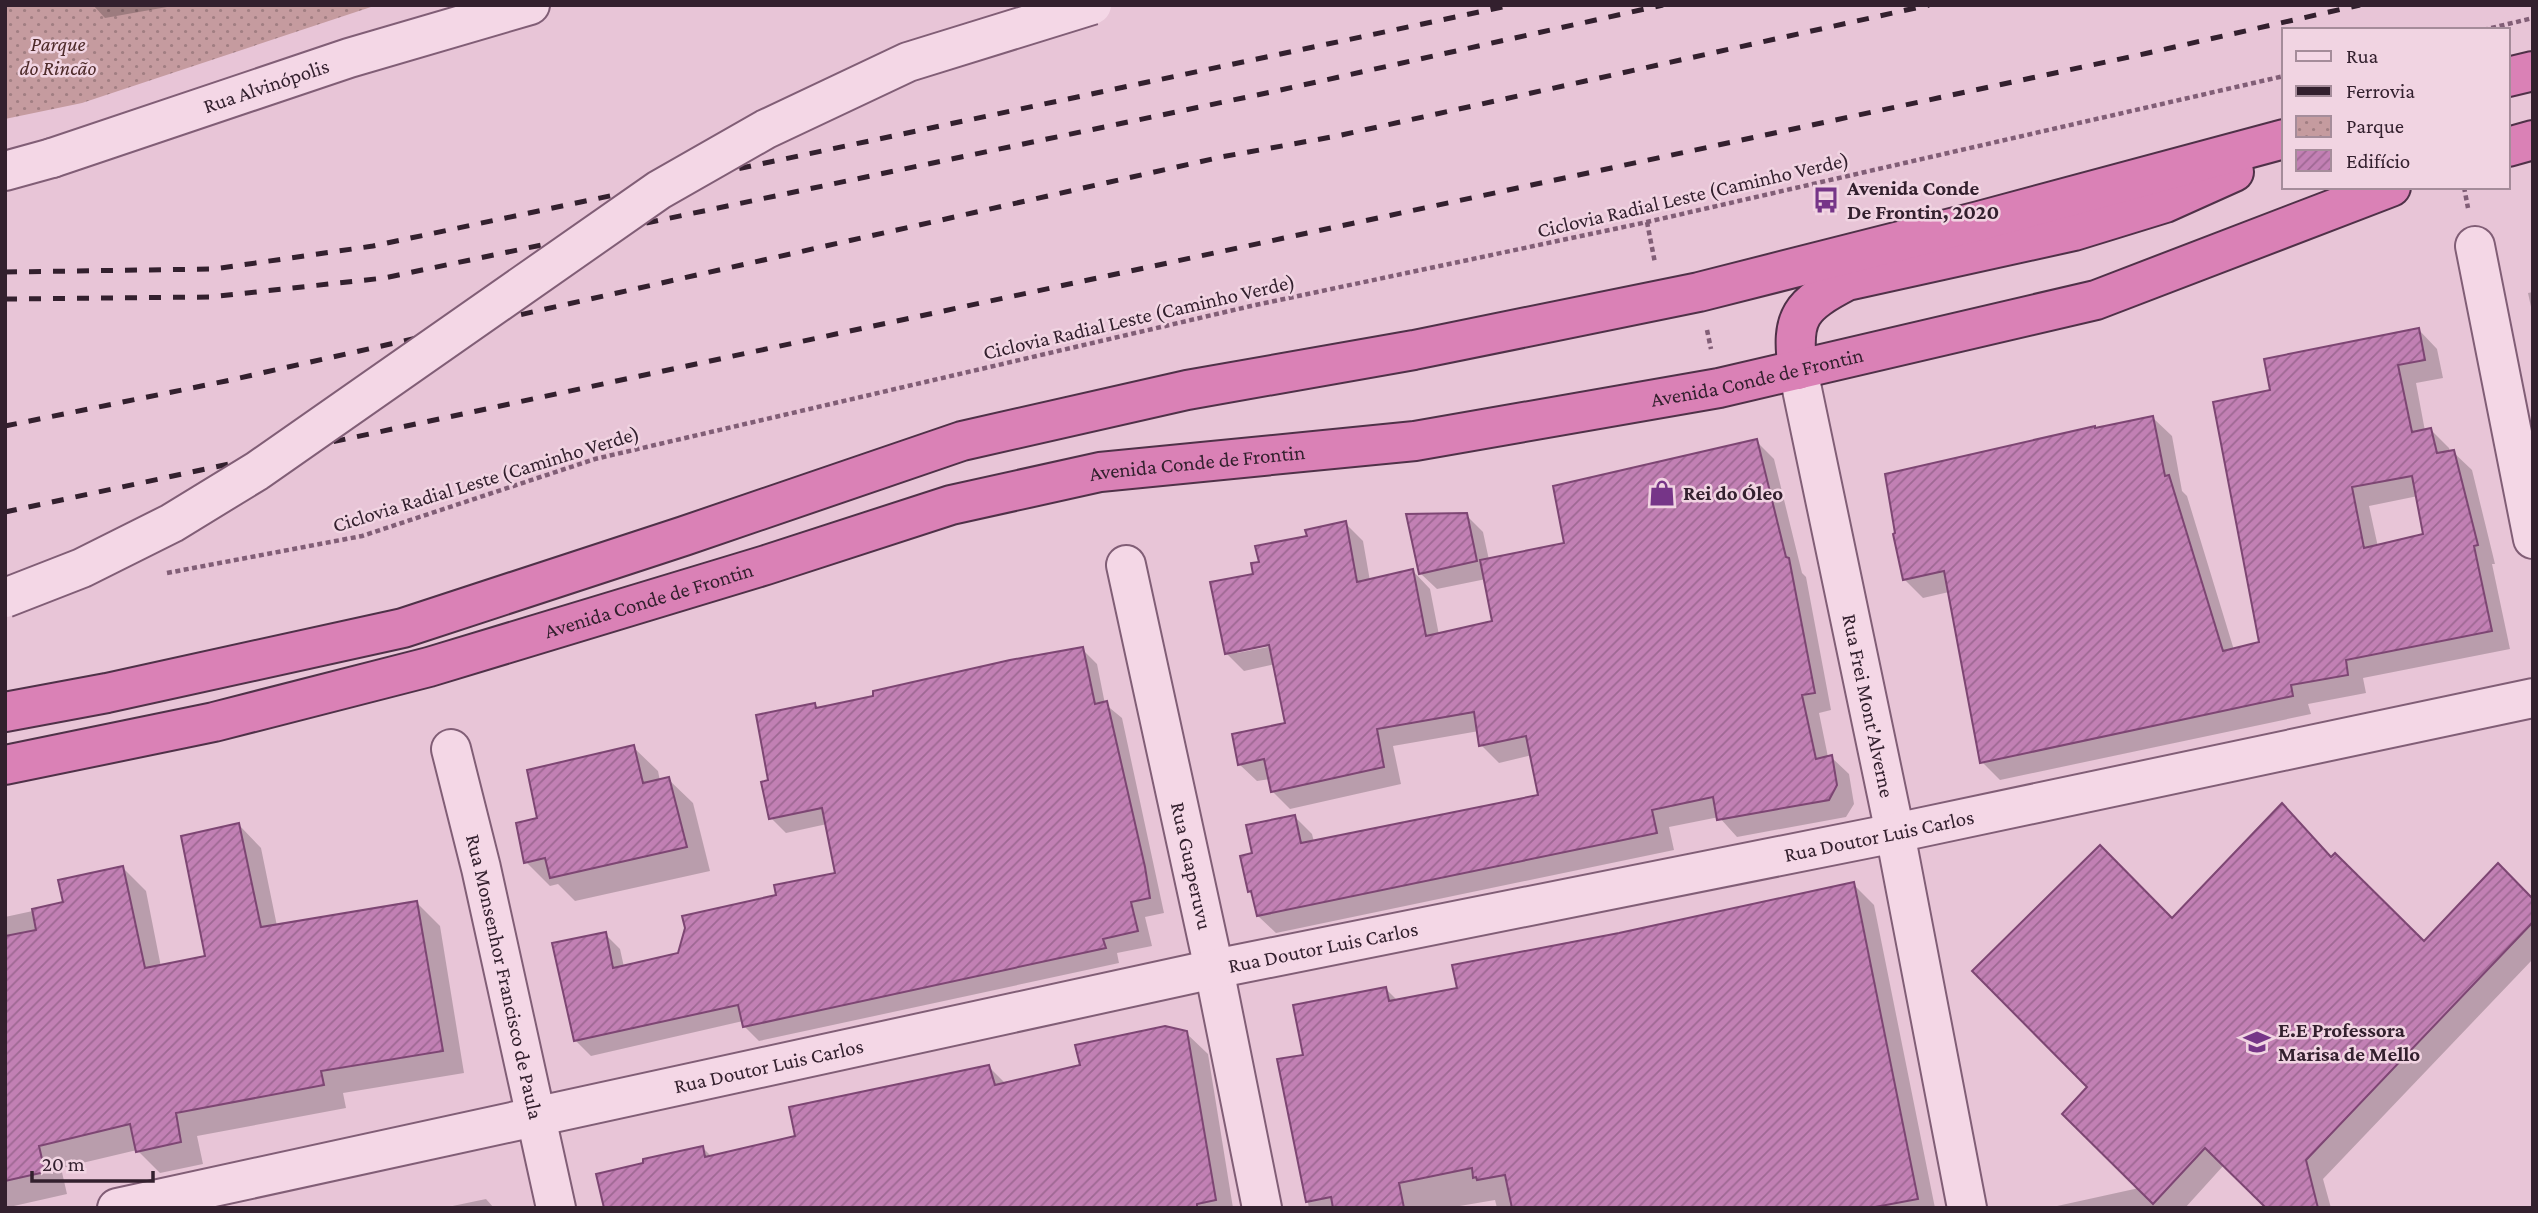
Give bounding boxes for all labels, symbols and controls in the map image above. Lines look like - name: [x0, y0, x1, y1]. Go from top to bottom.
- legend: [2282, 28, 2510, 189]
- park label: Parque do Rincão: [20, 32, 96, 80]
- text: Rua: [2346, 44, 2379, 68]
- street label: Rua Alvinópolis: [200, 54, 332, 118]
- text: Ferrovia: [2346, 79, 2415, 103]
- text: Parque: [2346, 114, 2404, 138]
- street label: Ciclovia Radial Leste (Caminho Verde): [1535, 147, 1851, 243]
- text: Edifício: [2346, 149, 2410, 173]
- place label: Avenida Conde De Frontin, 2020: [1846, 176, 1999, 224]
- bus stop icon: Avenida Conde De Frontin, 2020: [1811, 185, 1841, 215]
- street label: Ciclovia Radial Leste (Caminho Verde): [981, 269, 1297, 365]
- street label: Avenida Conde de Frontin: [1649, 343, 1866, 412]
- street label: Ciclovia Radial Leste (Caminho Verde): [330, 421, 642, 537]
- street label: Avenida Conde de Frontin: [1087, 440, 1306, 486]
- shop icon: Rei do Óleo: [1647, 478, 1677, 508]
- place label: Rei do Óleo: [1683, 481, 1783, 505]
- street label: Avenida Conde de Frontin: [542, 558, 756, 643]
- street label: Rua Frei Mont'Alverne: [1837, 612, 1899, 800]
- street label: Rua Guaperuvu: [1166, 800, 1217, 932]
- street label: Rua Doutor Luis Carlos: [1782, 805, 1976, 867]
- street label: Rua Monsenhor Francisco de Paula: [461, 832, 548, 1122]
- street label: Rua Doutor Luis Carlos: [1226, 917, 1420, 978]
- place label: E.E Professora Marisa de Mello: [2278, 1018, 2420, 1066]
- school or university icon: E.E Professora Marisa de Mello: [2242, 1027, 2272, 1057]
- street label: Rua Doutor Luis Carlos: [672, 1034, 866, 1098]
- scale bar: [32, 1140, 152, 1184]
- text: 20 m: [42, 1152, 85, 1176]

